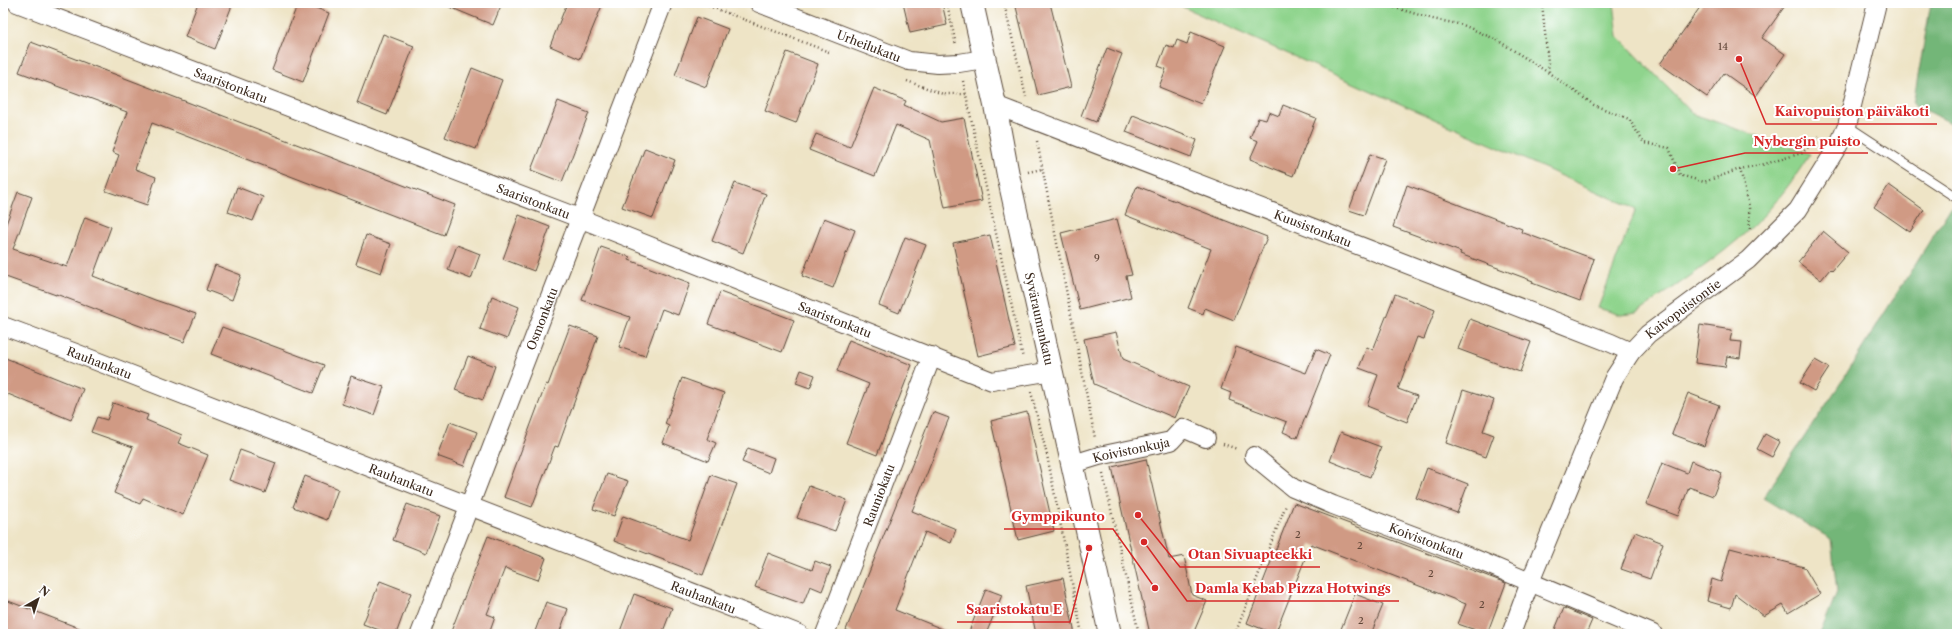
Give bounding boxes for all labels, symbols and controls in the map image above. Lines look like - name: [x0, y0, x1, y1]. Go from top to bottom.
- street label: Urheilukatu: [835, 26, 904, 65]
- house number: 14: [1718, 40, 1728, 53]
- street label: Saaristonkatu: [192, 64, 270, 106]
- callout: Kaivopuiston päiväkoti: [1766, 99, 1937, 124]
- text: Kaivopuiston päiväkoti: [1775, 103, 1930, 119]
- callout: Nybergin puisto: [1745, 128, 1868, 153]
- text: Nybergin puisto: [1753, 133, 1861, 149]
- street label: Saaristonkatu: [495, 180, 573, 222]
- street label: Kuusistonkatu: [1272, 206, 1355, 250]
- house number: 9: [1094, 251, 1100, 264]
- street label: Syväraumankatu: [1022, 271, 1058, 367]
- street label: Kaivopuistontie: [1642, 275, 1724, 341]
- street label: Osmonkatu: [523, 285, 561, 352]
- street label: Saaristonkatu: [796, 298, 874, 340]
- street label: Rauhankatu: [65, 343, 135, 382]
- street label: Koivistonkuja: [1091, 434, 1172, 465]
- street label: Rauhankatu: [367, 460, 437, 499]
- street label: Rauniokatu: [860, 461, 898, 528]
- callout: Gymppikunto: [1004, 504, 1113, 529]
- text: Gymppikunto: [1011, 508, 1105, 524]
- street label: Koivistonkatu: [1387, 519, 1467, 562]
- house number: 2: [1295, 528, 1301, 541]
- house number: 2: [1357, 539, 1363, 552]
- callout: Otan Sivuapteekki: [1180, 542, 1320, 567]
- text: Otan Sivuapteekki: [1188, 546, 1312, 562]
- house number: 2: [1428, 567, 1434, 580]
- callout: Damla Kebab Pizza Hotwings: [1187, 576, 1399, 601]
- street label: Rauhankatu: [669, 577, 739, 617]
- north arrow: [18, 579, 58, 619]
- text: Damla Kebab Pizza Hotwings: [1195, 580, 1391, 596]
- text: N: [36, 583, 53, 600]
- callout: Saaristokatu E: [957, 597, 1070, 622]
- house number: 2: [1479, 598, 1485, 611]
- text: Saaristokatu E: [966, 601, 1062, 617]
- house number: 2: [1358, 614, 1364, 627]

